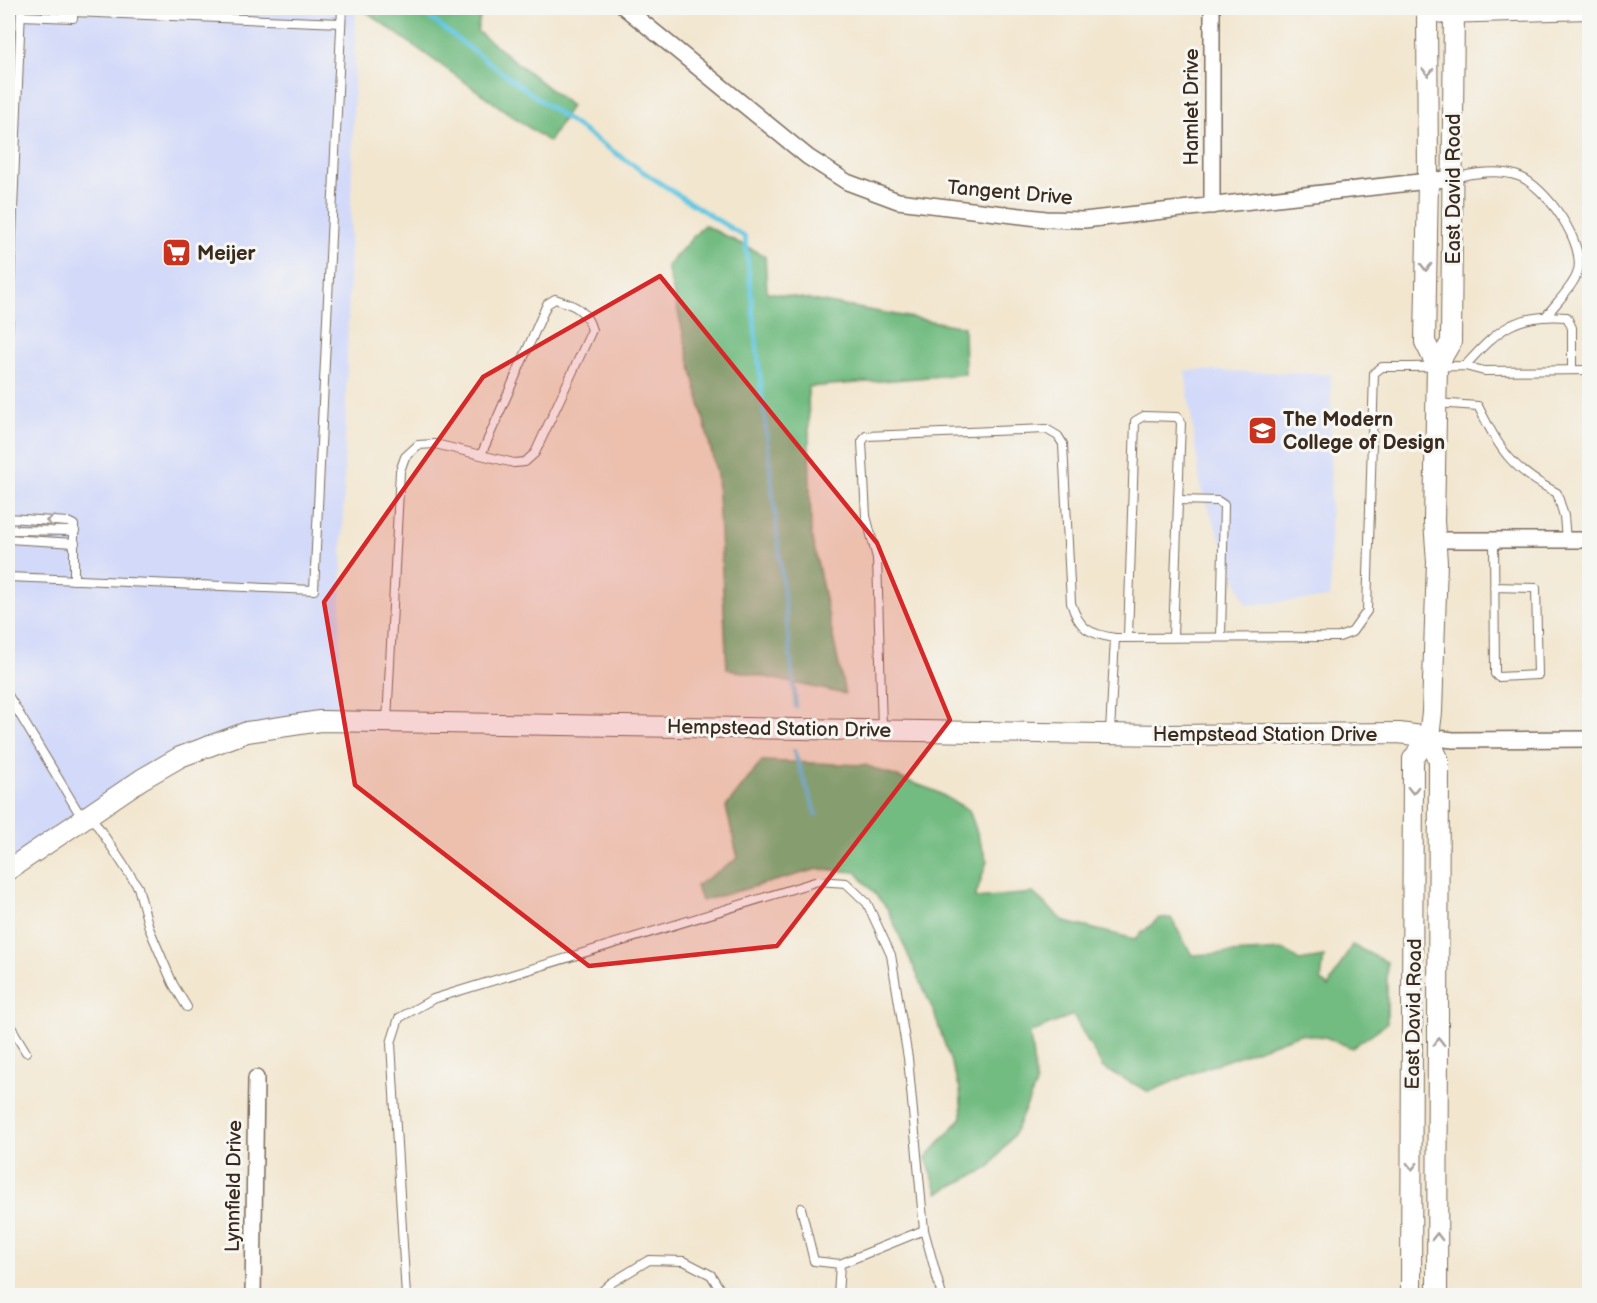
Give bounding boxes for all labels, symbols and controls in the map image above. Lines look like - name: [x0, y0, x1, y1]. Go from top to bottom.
- street label: Hamlet Drive: [1180, 48, 1204, 166]
- one-way arrow: [1422, 67, 1434, 76]
- street label: East David Road: [1442, 113, 1466, 265]
- street label: Tangent Drive: [946, 176, 1074, 210]
- supermarket icon: Meijer: [160, 237, 192, 269]
- place label: Meijer: [197, 242, 256, 266]
- one-way arrow: [1420, 262, 1433, 271]
- place label: The Modern College of Design: [1283, 408, 1445, 455]
- school or university icon: The Modern College of Design: [1246, 415, 1278, 447]
- one-way arrow: [46, 514, 55, 527]
- street label: Hempstead Station Drive: [667, 715, 892, 743]
- street label: Hempstead Station Drive: [1153, 723, 1377, 747]
- one-way arrow: [1407, 786, 1419, 795]
- street label: East David Road: [1401, 938, 1427, 1090]
- one-way arrow: [1433, 1038, 1445, 1047]
- street label: Lynnfield Drive: [221, 1120, 247, 1252]
- one-way arrow: [1405, 1162, 1418, 1171]
- one-way arrow: [1431, 1233, 1443, 1242]

